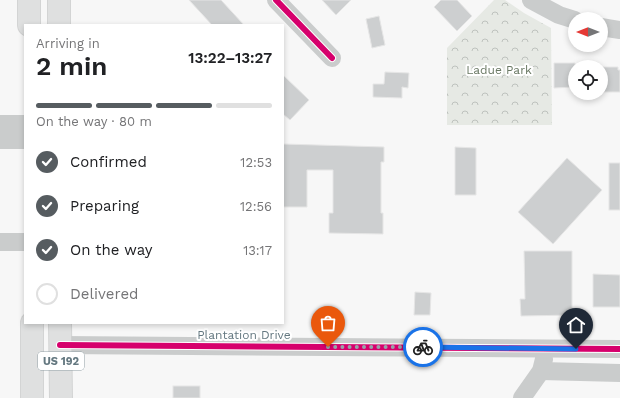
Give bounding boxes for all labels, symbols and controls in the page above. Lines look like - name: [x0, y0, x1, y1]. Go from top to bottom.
- north arrow: [568, 12, 608, 52]
- map controls: [568, 12, 608, 100]
- text: Arriving in: [36, 36, 100, 51]
- text: 13:22–13:27: [188, 49, 272, 67]
- text: 2 min: [36, 51, 107, 81]
- button: locate: [568, 60, 608, 100]
- park label: Ladue Park: [466, 63, 532, 77]
- text: On the way · 80 m: [36, 114, 152, 129]
- icon: check: [36, 151, 58, 173]
- text: Confirmed: [70, 153, 147, 171]
- text: 12:53: [240, 155, 272, 170]
- icon: check: [36, 195, 58, 217]
- text: Preparing: [70, 197, 139, 215]
- text: 12:56: [240, 199, 272, 214]
- icon: check: [36, 239, 58, 261]
- text: On the way: [70, 241, 152, 259]
- text: 13:17: [243, 243, 272, 258]
- text: Delivered: [70, 285, 138, 303]
- pin: [311, 306, 345, 347]
- pin: [559, 308, 593, 349]
- icon: bag: [317, 312, 339, 334]
- icon: home: [565, 314, 587, 336]
- courier: [403, 327, 443, 367]
- street label: Plantation Drive: [197, 328, 291, 342]
- icon: bike: [412, 336, 434, 358]
- road number: US 192: [38, 352, 84, 370]

